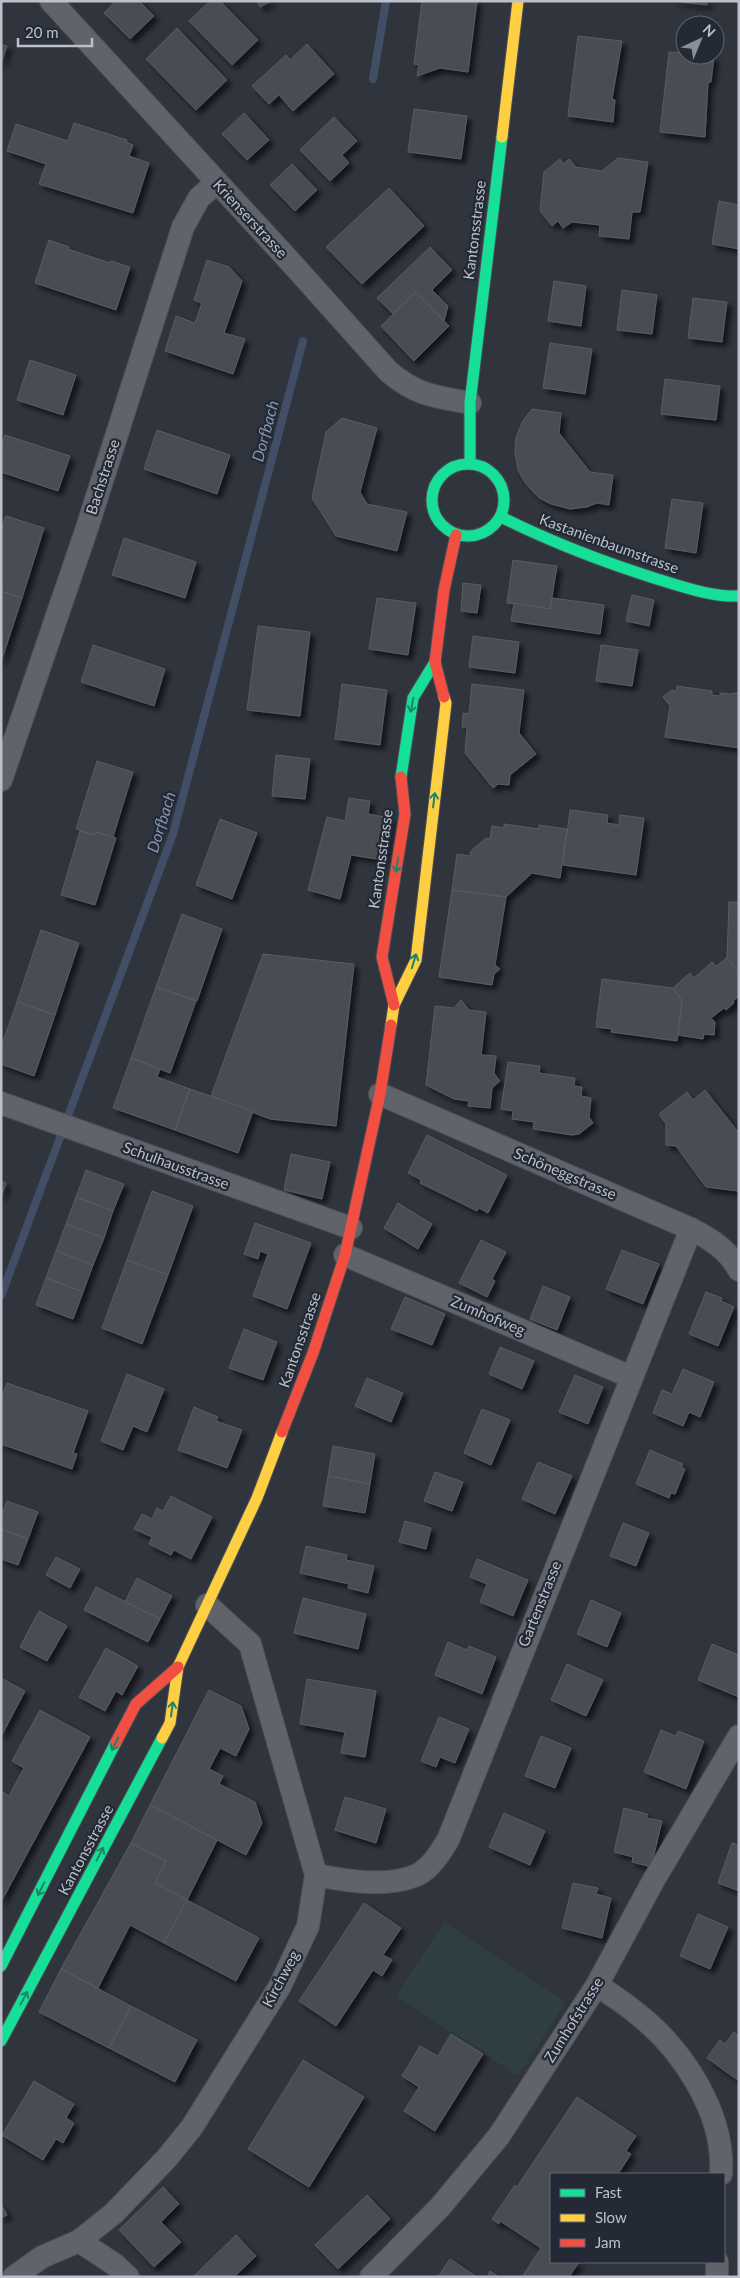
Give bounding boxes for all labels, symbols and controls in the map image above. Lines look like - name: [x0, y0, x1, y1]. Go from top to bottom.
- scale bar: [18, 15, 91, 47]
- north arrow: [675, 15, 725, 65]
- text: N: [700, 20, 719, 40]
- text: 20 m: [25, 23, 59, 41]
- street label: Krienserstrasse: [210, 175, 292, 261]
- street label: Kantonsstrasse: [459, 179, 489, 281]
- water label: Dorfbach: [247, 398, 282, 464]
- street label: Bachstrasse: [81, 437, 123, 517]
- street label: Kastanienbaumstrasse: [537, 509, 682, 577]
- one-way arrow: [407, 696, 417, 712]
- water label: Dorfbach: [142, 789, 179, 855]
- one-way arrow: [429, 792, 439, 808]
- street label: Kantonsstrasse: [364, 808, 396, 910]
- one-way arrow: [391, 857, 401, 873]
- one-way arrow: [410, 953, 420, 969]
- street label: Schulhausstrasse: [121, 1137, 232, 1193]
- street label: Schöneggstrasse: [511, 1143, 619, 1203]
- street label: Kantonsstrasse: [274, 1289, 324, 1390]
- street label: Zumhofweg: [449, 1291, 528, 1339]
- street label: Gartenstrasse: [514, 1558, 564, 1649]
- one-way arrow: [167, 1702, 177, 1718]
- one-way arrow: [110, 1737, 120, 1752]
- street label: Kantonsstrasse: [54, 1801, 117, 1898]
- one-way arrow: [96, 1848, 106, 1862]
- one-way arrow: [36, 1881, 45, 1896]
- street label: Kirchweg: [258, 1947, 303, 2010]
- street label: Zumhofstrasse: [540, 1974, 607, 2065]
- one-way arrow: [19, 1990, 29, 2005]
- legend: [550, 2173, 725, 2263]
- text: Fast: [595, 2183, 622, 2201]
- text: Slow: [595, 2208, 627, 2226]
- text: Jam: [595, 2233, 621, 2251]

